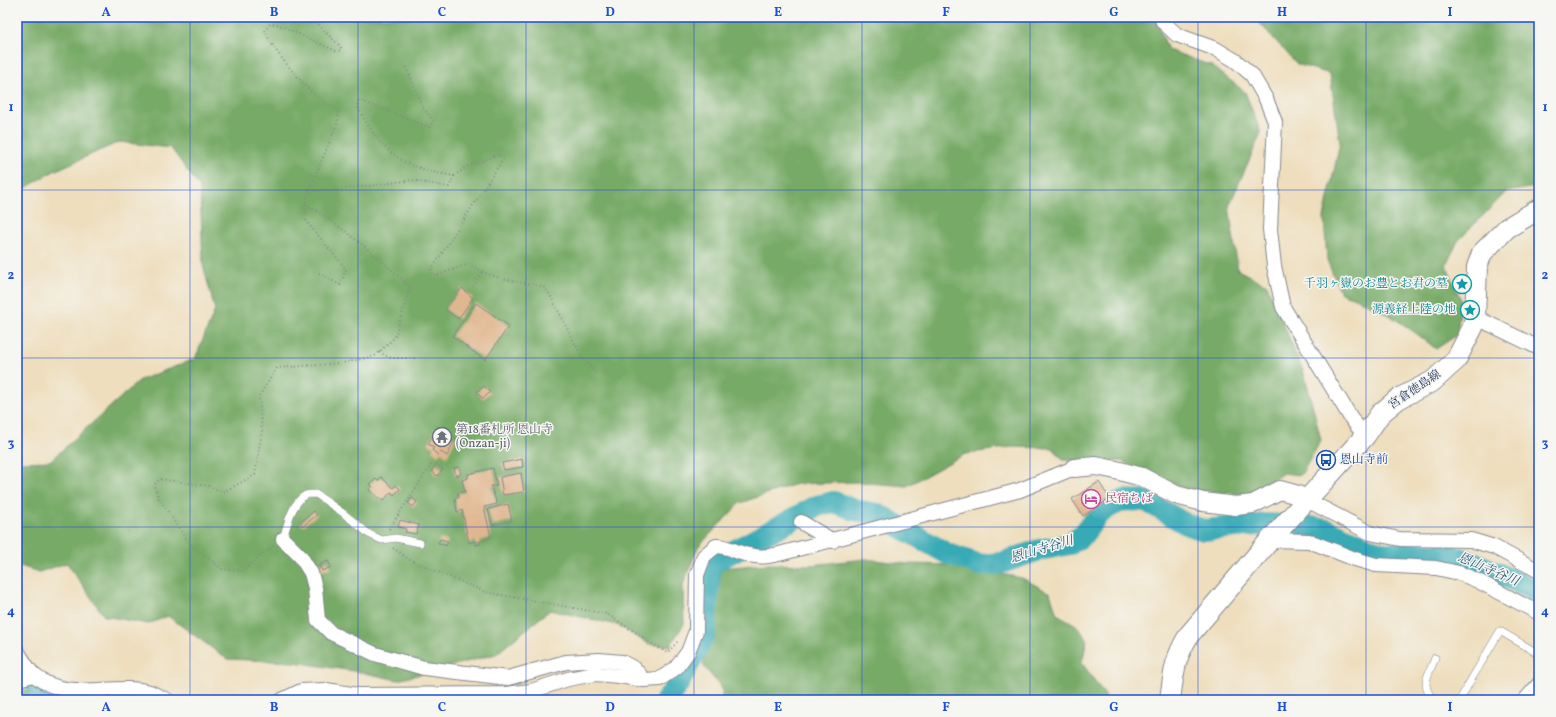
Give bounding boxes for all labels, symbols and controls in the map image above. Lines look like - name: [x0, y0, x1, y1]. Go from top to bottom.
- text: A: [101, 4, 111, 22]
- text: B: [270, 4, 279, 22]
- text: C: [438, 4, 446, 22]
- text: D: [605, 4, 615, 22]
- text: E: [774, 4, 782, 22]
- text: F: [942, 4, 950, 22]
- text: G: [1109, 4, 1119, 22]
- text: H: [1277, 4, 1287, 22]
- text: I: [1448, 4, 1453, 22]
- text: 1: [8, 99, 14, 117]
- text: 1: [1542, 99, 1548, 117]
- text: 2: [8, 267, 15, 285]
- text: 2: [1542, 267, 1549, 285]
- place icon: 千羽ヶ嶽のお豊とお君の墓: [1451, 273, 1473, 295]
- place label: 千羽ヶ嶽のお豊とお君の墓: [1304, 276, 1448, 292]
- place icon: 源義経上陸の地: [1459, 299, 1481, 321]
- place label: 源義経上陸の地: [1372, 302, 1456, 318]
- street label: 宮倉徳島線: [1386, 367, 1444, 413]
- place label: 第18番札所 恩山寺 (Onzan-ji): [456, 422, 553, 452]
- temple icon: 第18番札所 恩山寺 (Onzan-ji): [431, 426, 453, 448]
- text: 3: [8, 435, 15, 453]
- text: 3: [1542, 435, 1549, 453]
- bus stop icon: 恩山寺前: [1315, 449, 1337, 471]
- place label: 恩山寺前: [1340, 452, 1388, 468]
- hotel icon: 民宿ちば: [1080, 488, 1102, 510]
- place label: 民宿ちば: [1105, 491, 1154, 507]
- water label: 恩山寺谷川: [1008, 531, 1078, 568]
- water label: 恩山寺谷川: [1455, 549, 1523, 592]
- text: 4: [7, 603, 15, 621]
- text: 4: [1541, 603, 1549, 621]
- text: A: [101, 699, 111, 717]
- text: B: [270, 699, 279, 717]
- text: C: [438, 699, 446, 717]
- text: D: [605, 699, 615, 717]
- text: E: [774, 699, 782, 717]
- text: F: [942, 699, 950, 717]
- text: G: [1109, 699, 1119, 717]
- text: H: [1277, 699, 1287, 717]
- text: I: [1448, 699, 1453, 717]

